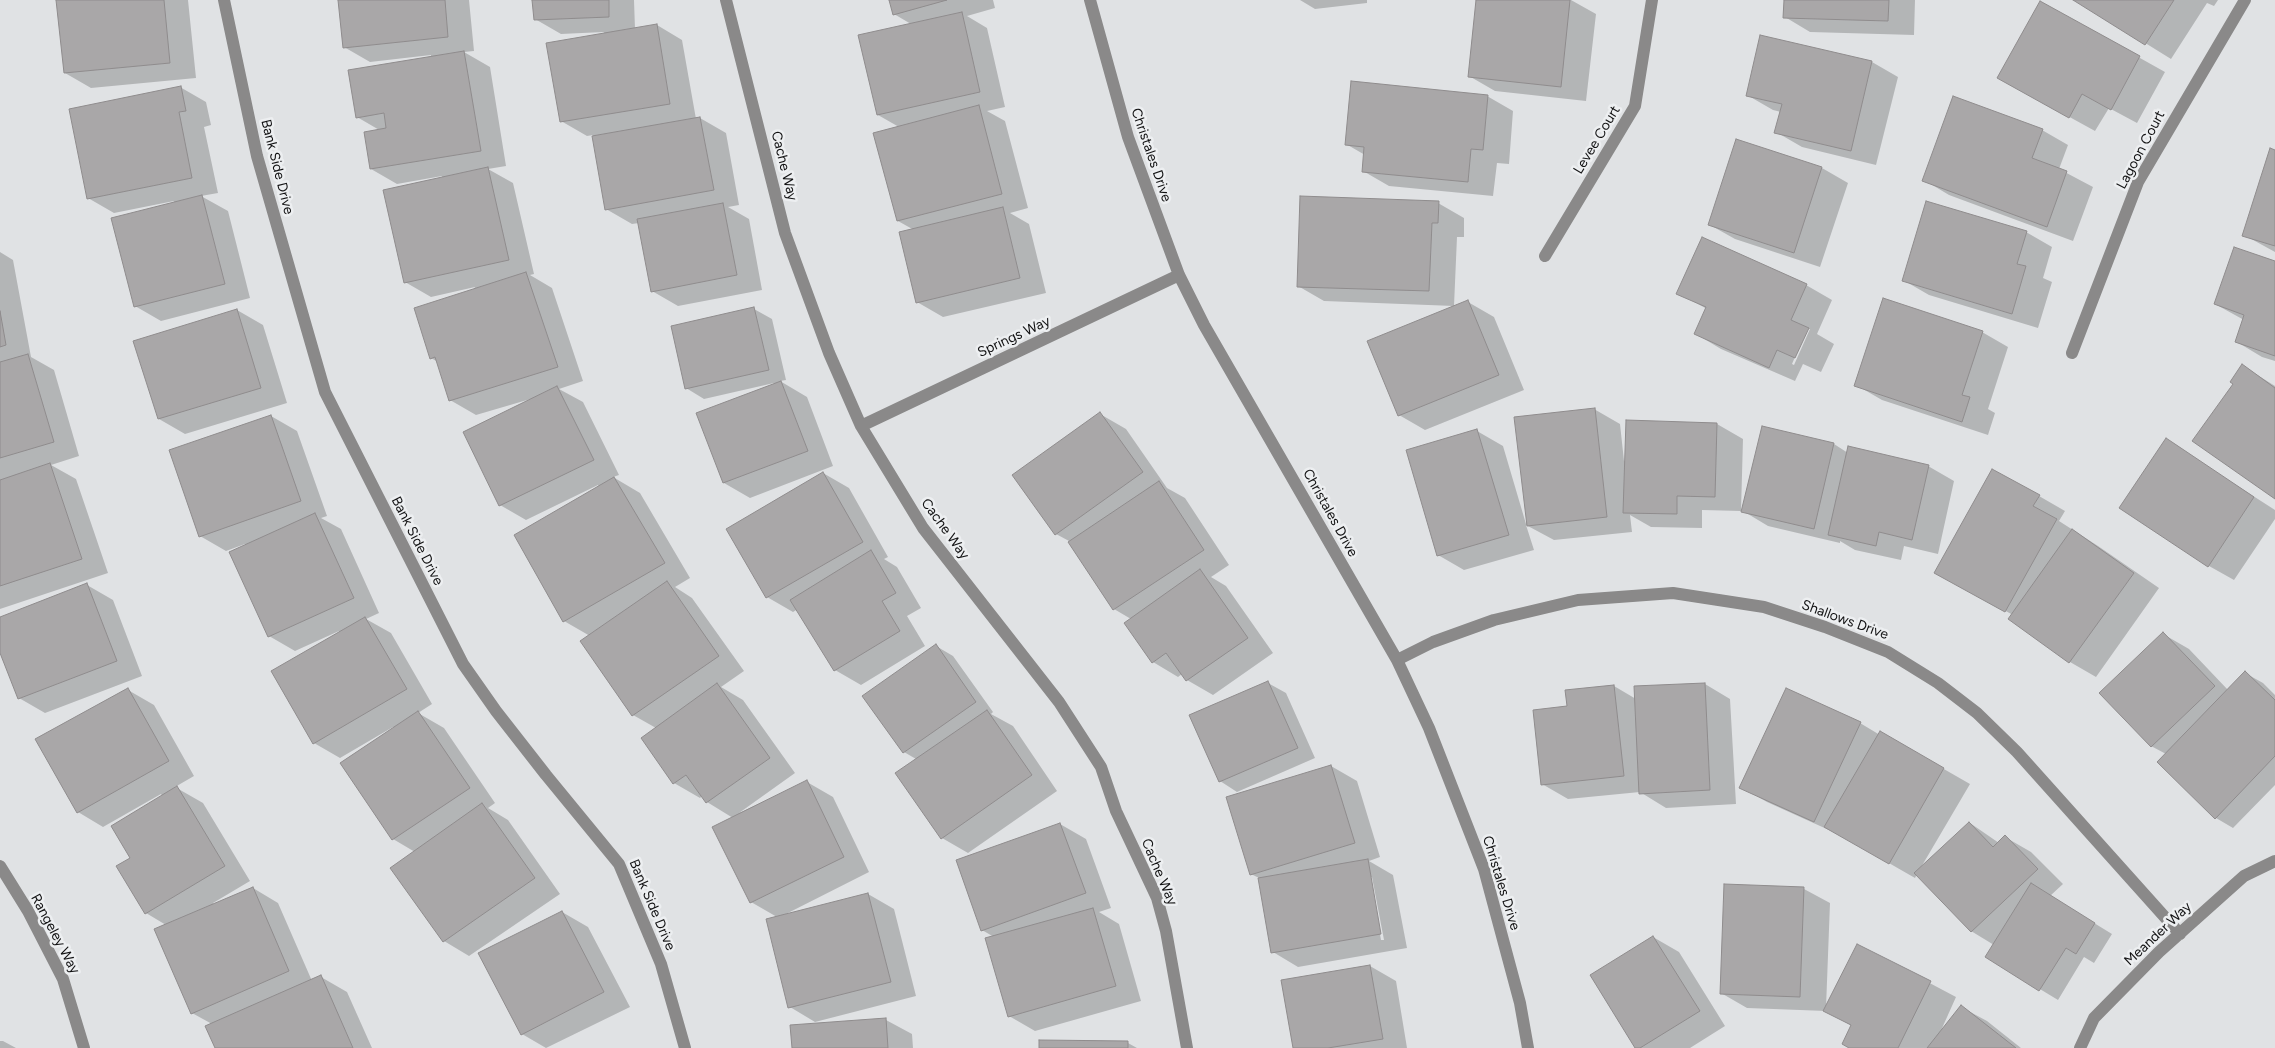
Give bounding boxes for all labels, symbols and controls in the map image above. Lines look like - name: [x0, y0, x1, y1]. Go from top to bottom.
- street label: Levee Court: [1570, 103, 1624, 177]
- street label: Christales Drive: [1127, 106, 1175, 204]
- street label: Lagoon Court: [2113, 108, 2169, 192]
- street label: Bank Side Drive: [257, 118, 297, 216]
- street label: Cache Way: [767, 130, 801, 202]
- street label: Springs Way: [975, 313, 1053, 361]
- street label: Christales Drive: [1299, 466, 1361, 560]
- street label: Bank Side Drive: [387, 494, 447, 588]
- street label: Cache Way: [917, 495, 973, 563]
- street label: Shallows Drive: [1799, 597, 1891, 643]
- street label: Christales Drive: [1479, 834, 1523, 932]
- street label: Cache Way: [1137, 836, 1181, 908]
- street label: Bank Side Drive: [625, 857, 679, 953]
- street label: Rangeley Way: [27, 891, 83, 977]
- street label: Meander Way: [2121, 899, 2195, 969]

